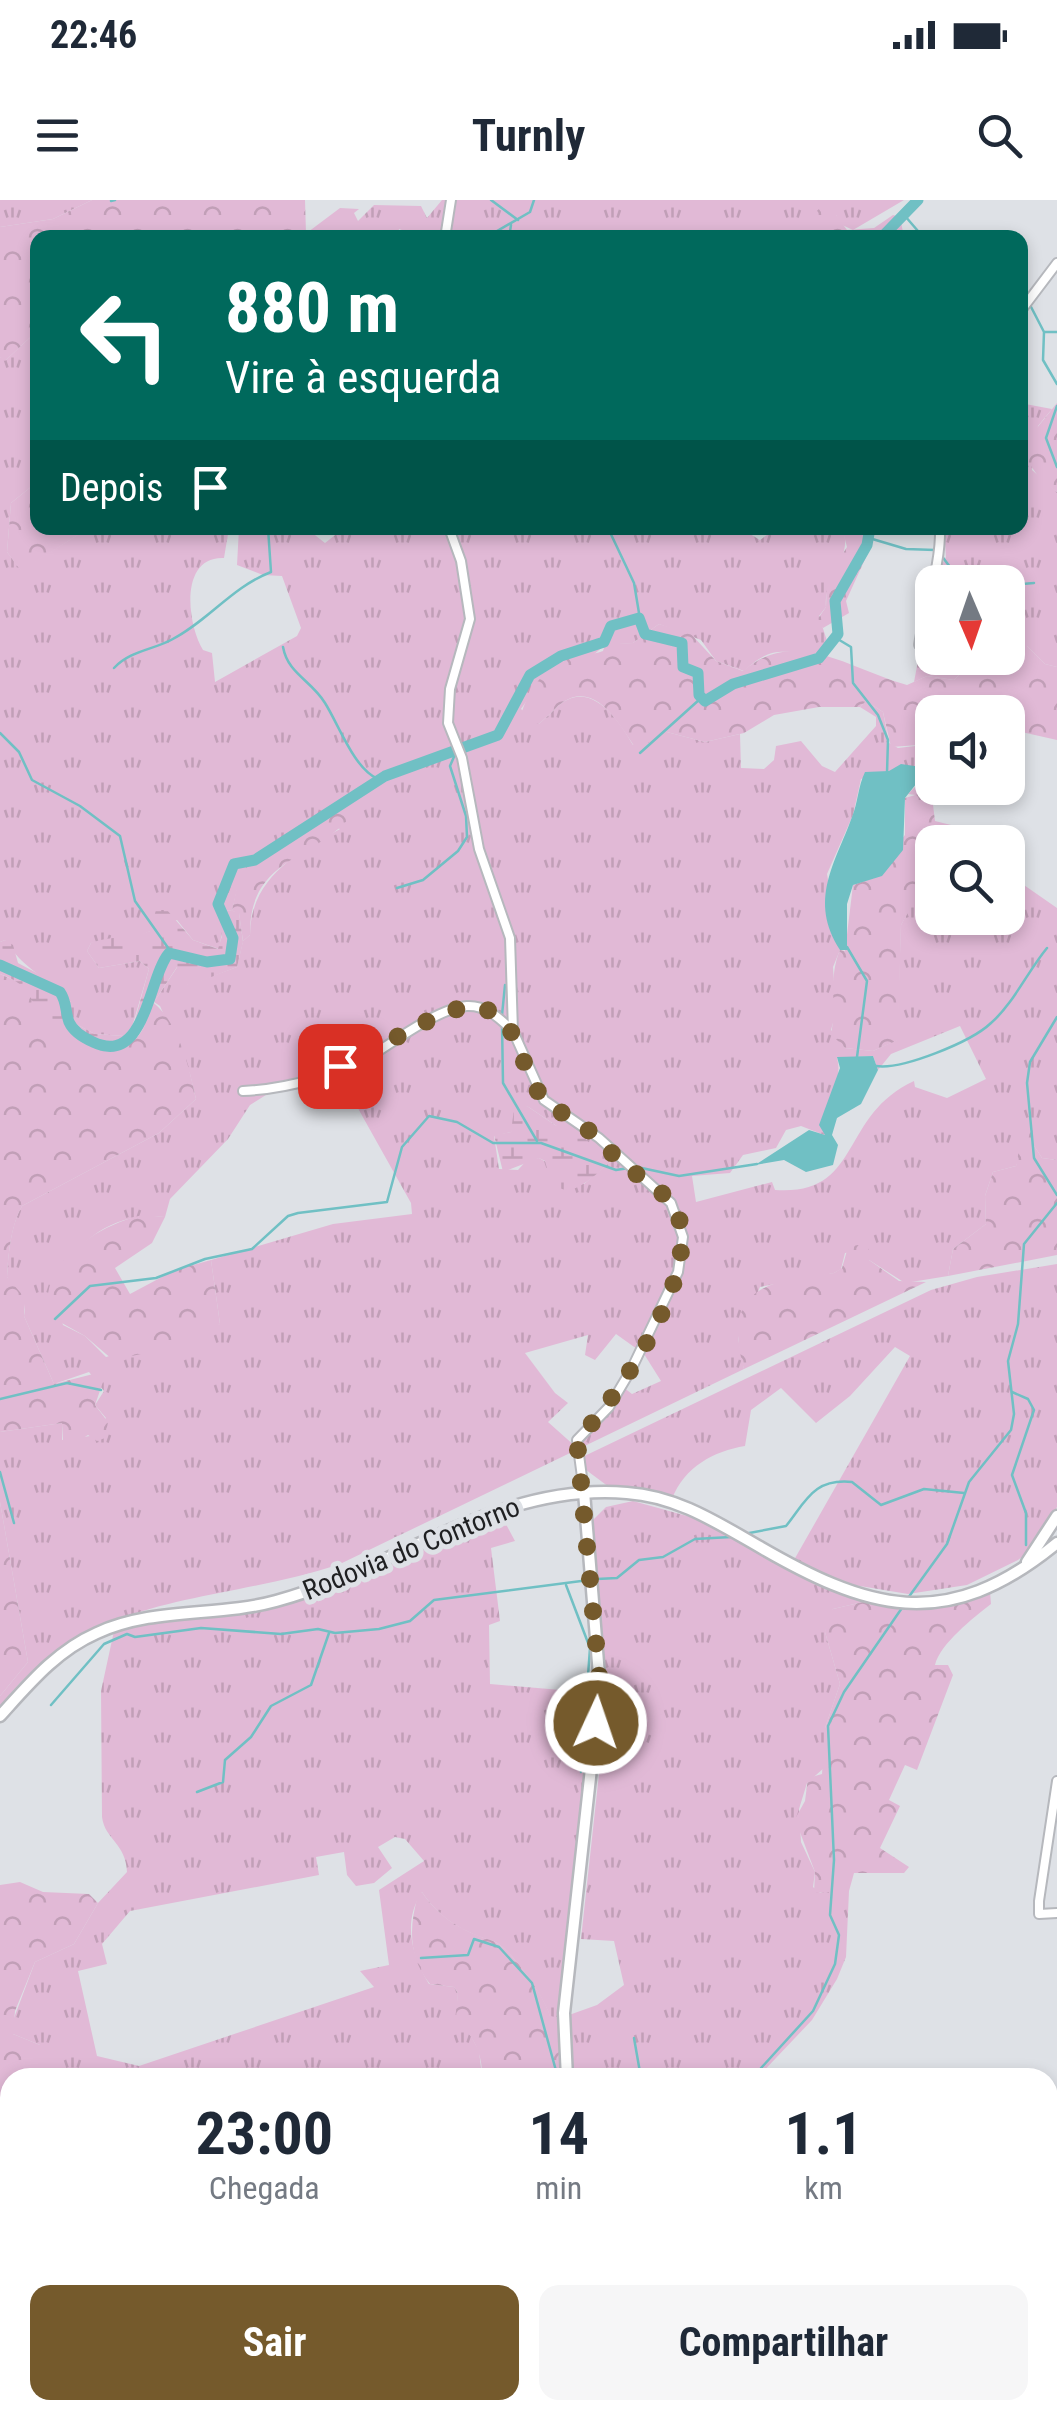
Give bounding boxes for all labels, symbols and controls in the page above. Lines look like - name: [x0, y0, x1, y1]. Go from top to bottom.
- text: 22:46: [50, 13, 137, 57]
- icon: menu: [30, 108, 85, 163]
- icon: search: [972, 108, 1027, 163]
- text: Turnly: [472, 109, 585, 162]
- text: 880 m: [225, 267, 399, 349]
- icon: left: [60, 270, 190, 400]
- text: Vire à esquerda: [225, 351, 501, 404]
- icon: arrive: [183, 460, 238, 515]
- text: Depois: [60, 466, 163, 510]
- north arrow: [915, 565, 1025, 675]
- map controls: [915, 565, 1025, 935]
- button: sound: [915, 695, 1025, 805]
- button: search: [915, 825, 1025, 935]
- pin: [298, 1024, 383, 1109]
- icon: arrive: [313, 1039, 368, 1094]
- street label: Rodovia do Contorno: [298, 1490, 524, 1607]
- position arrow: [544, 1671, 648, 1775]
- text: 23:00: [195, 2098, 333, 2169]
- text: 14: [528, 2098, 589, 2169]
- text: 1.1: [785, 2098, 863, 2169]
- text: Chegada: [209, 2169, 320, 2207]
- text: min: [535, 2169, 582, 2207]
- text: km: [804, 2169, 843, 2207]
- button: Sair: [30, 2285, 519, 2400]
- button: Compartilhar: [539, 2285, 1028, 2400]

